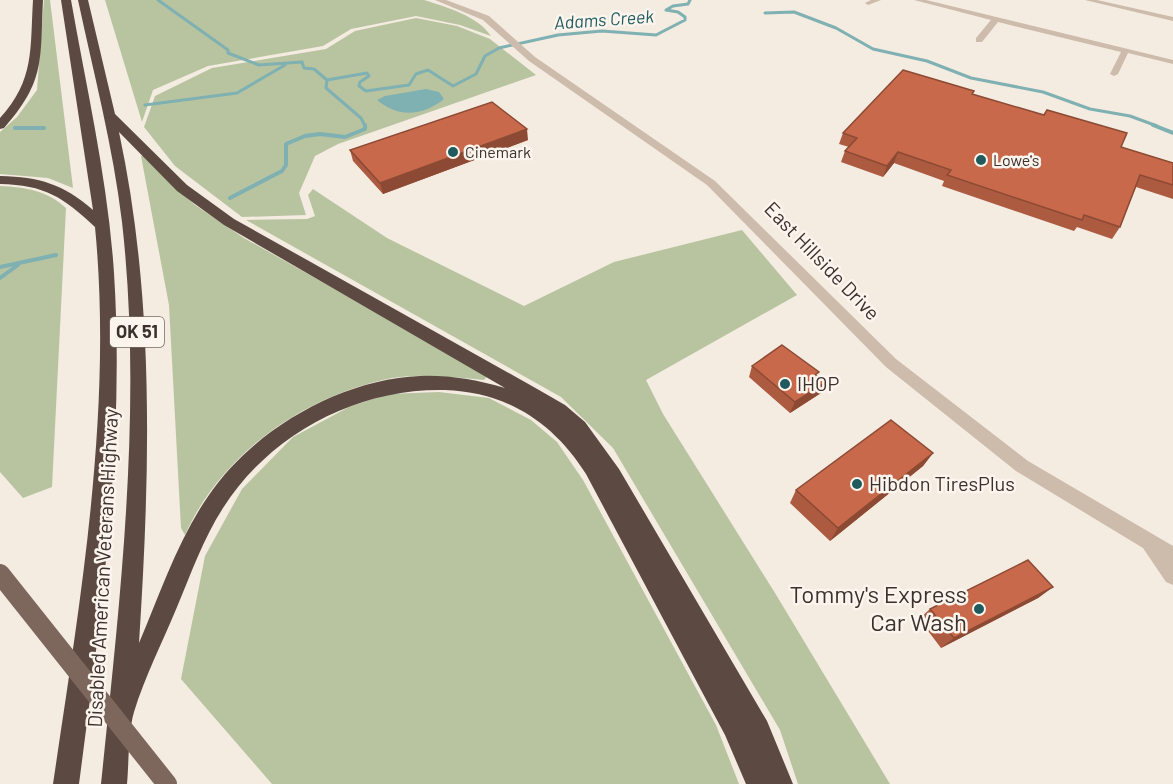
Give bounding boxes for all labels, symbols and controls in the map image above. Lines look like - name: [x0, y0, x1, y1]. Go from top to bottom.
- water label: Adams Creek: [553, 5, 655, 33]
- place label: Cinemark: [465, 142, 531, 161]
- marker: Cinemark: [446, 145, 460, 159]
- place label: Lowe's: [993, 150, 1039, 169]
- marker: Lowe's: [974, 153, 988, 167]
- street label: East Hillside Drive: [760, 196, 885, 325]
- road number: OK 51: [110, 317, 164, 347]
- place label: IHOP: [797, 371, 840, 395]
- marker: IHOP: [778, 377, 792, 391]
- street label: Disabled American Veterans Highway: [82, 408, 122, 728]
- place label: Hibdon TiresPlus: [869, 471, 1015, 495]
- marker: Hibdon TiresPlus: [850, 477, 864, 491]
- place label: Tommy's Express Car Wash: [789, 579, 967, 636]
- marker: Tommy's Express Car Wash: [972, 602, 986, 616]

